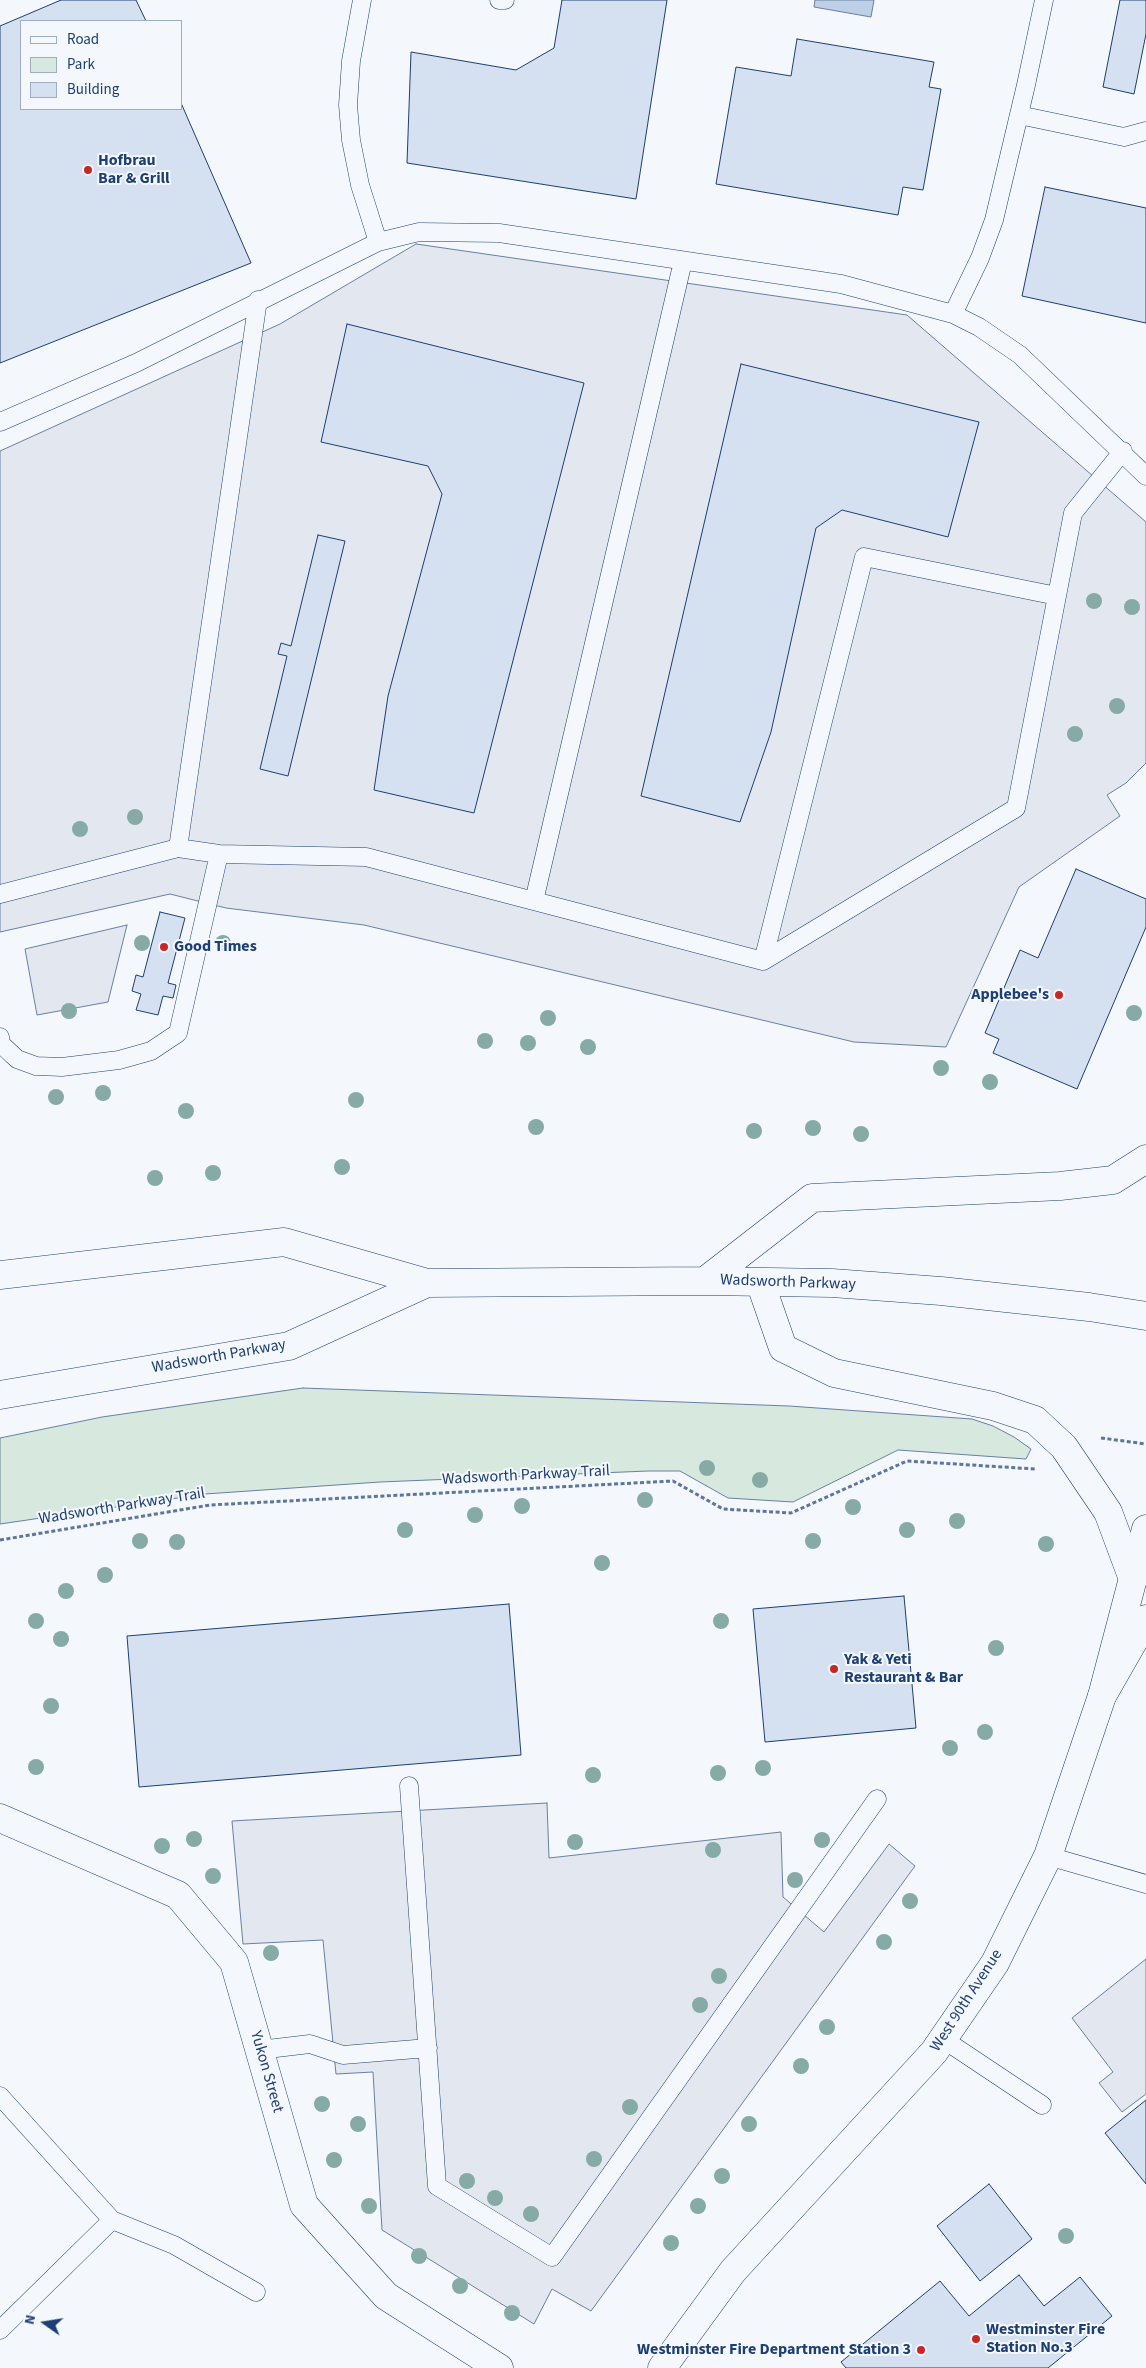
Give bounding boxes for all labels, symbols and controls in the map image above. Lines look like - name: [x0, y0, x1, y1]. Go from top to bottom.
- legend: [20, 20, 182, 110]
- text: Road: [67, 29, 99, 50]
- text: Park: [67, 54, 95, 75]
- text: Building: [67, 79, 119, 100]
- place label: Hofbrau Bar & Grill: [98, 151, 170, 189]
- marker: Hofbrau Bar & Grill: [82, 164, 94, 176]
- place label: Good Times: [174, 937, 257, 957]
- marker: Good Times: [158, 941, 170, 953]
- place label: Applebee's: [971, 985, 1049, 1005]
- marker: Applebee's: [1053, 989, 1065, 1001]
- street label: Wadsworth Parkway: [720, 1271, 856, 1295]
- street label: Wadsworth Parkway: [150, 1336, 288, 1378]
- street label: Wadsworth Parkway Trail: [442, 1462, 610, 1490]
- street label: Wadsworth Parkway Trail: [38, 1484, 206, 1530]
- place label: Yak & Yeti Restaurant & Bar: [844, 1650, 963, 1688]
- marker: Yak & Yeti Restaurant & Bar: [828, 1663, 840, 1675]
- street label: West 90th Avenue: [927, 1946, 1007, 2056]
- street label: Yukon Street: [245, 2029, 287, 2115]
- north arrow: [20, 2298, 70, 2348]
- text: N: [20, 2313, 41, 2326]
- place label: Westminster Fire Station No.3: [986, 2320, 1105, 2358]
- marker: Westminster Fire Station No.3: [970, 2333, 982, 2345]
- place label: Westminster Fire Department Station 3: [637, 2340, 911, 2360]
- marker: Westminster Fire Department Station 3: [915, 2344, 927, 2356]

